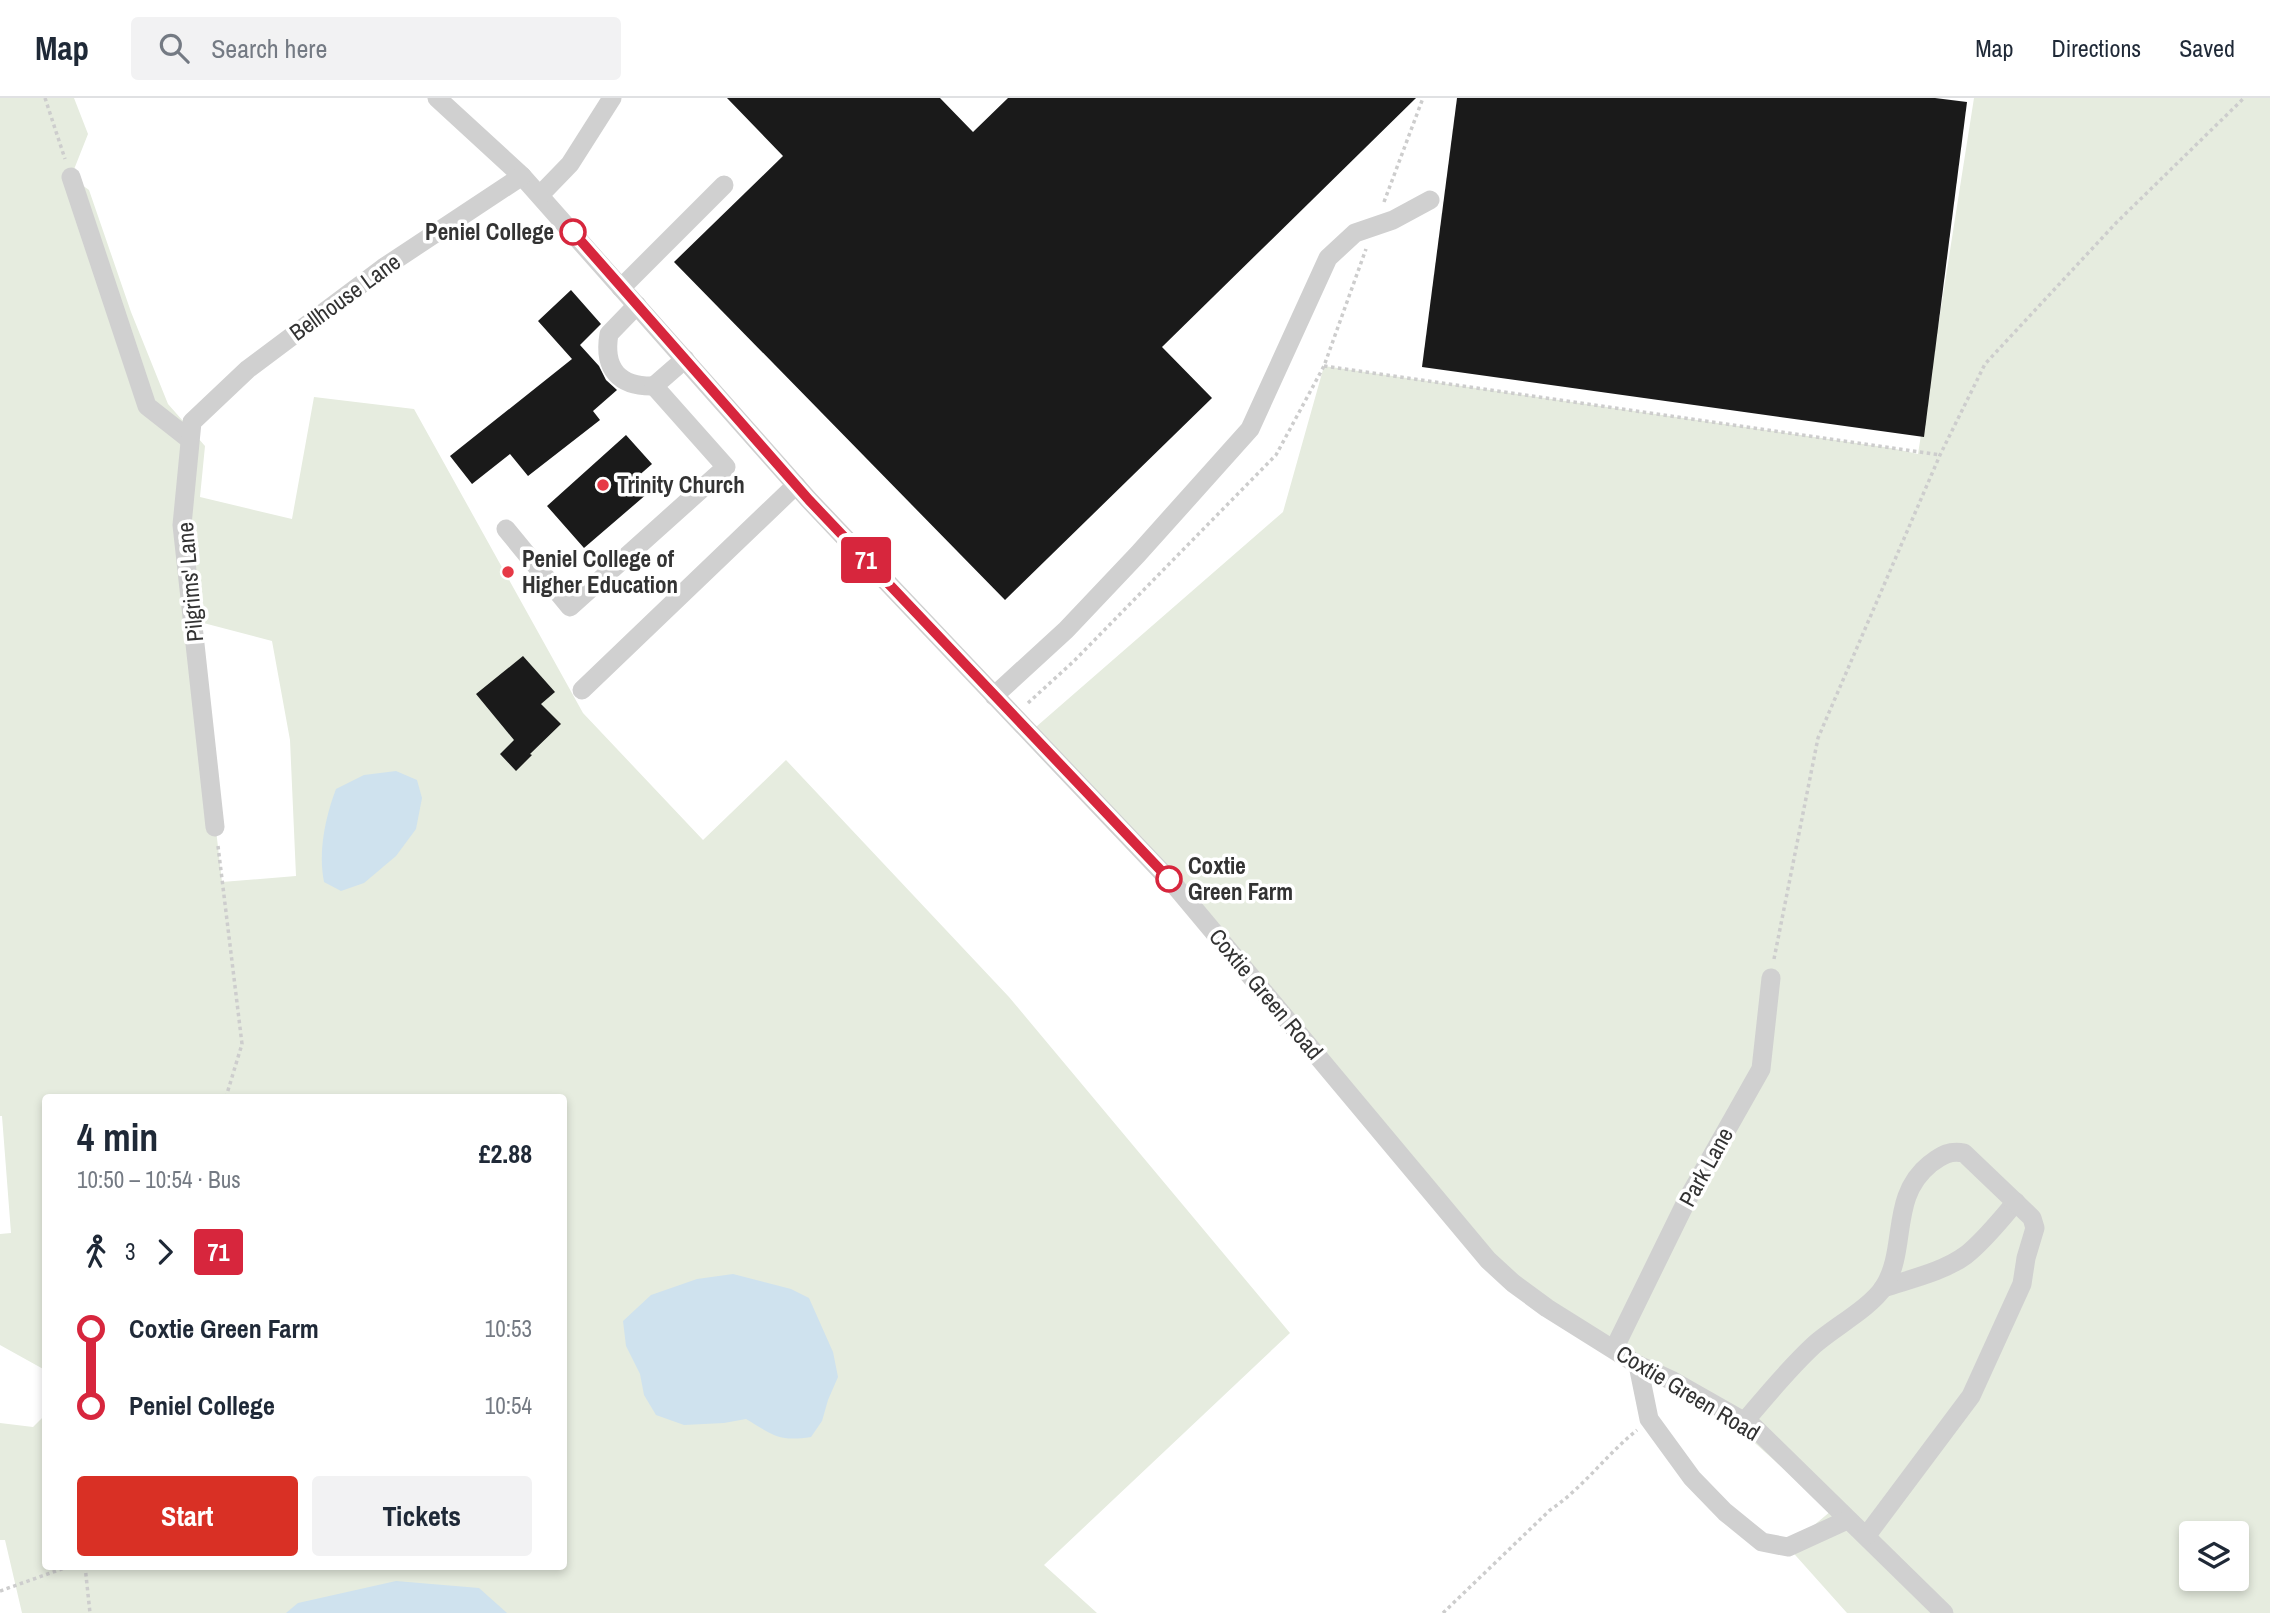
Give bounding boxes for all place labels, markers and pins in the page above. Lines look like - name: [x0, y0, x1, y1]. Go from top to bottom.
- place label: Peniel College: [425, 216, 554, 247]
- marker: Peniel College: [560, 219, 586, 245]
- place label: Trinity Church: [617, 469, 745, 500]
- marker: Trinity Church: [595, 477, 611, 493]
- place label: Peniel College of Higher Education: [522, 543, 678, 600]
- marker: Peniel College of Higher Education: [500, 564, 516, 580]
- place label: Coxtie Green Farm: [1188, 850, 1293, 907]
- marker: Coxtie Green Farm: [1156, 866, 1182, 892]

